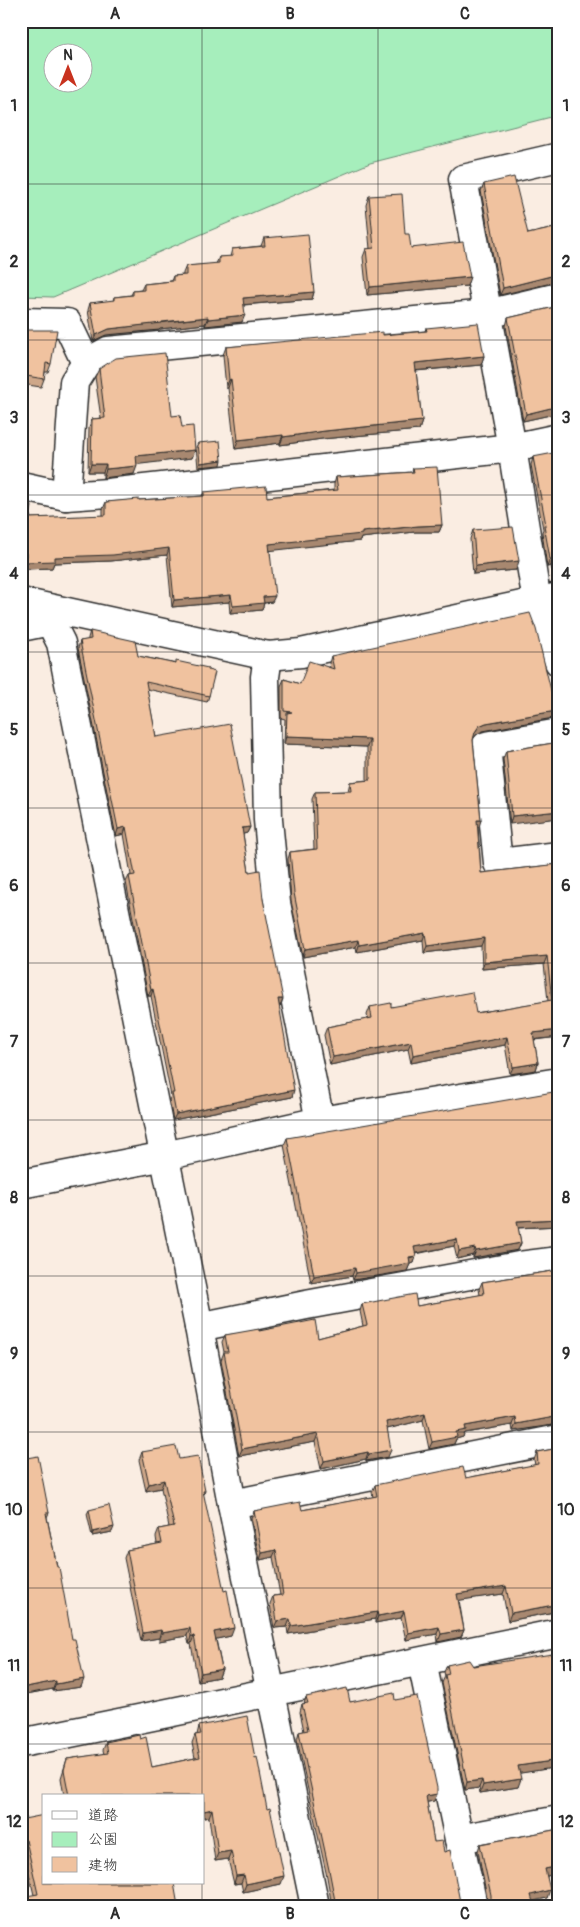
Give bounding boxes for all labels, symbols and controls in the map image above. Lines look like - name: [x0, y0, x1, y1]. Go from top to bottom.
- text: A: [110, 4, 121, 24]
- text: B: [285, 4, 295, 24]
- text: C: [460, 4, 470, 24]
- north arrow: [42, 42, 92, 92]
- text: N: [63, 47, 73, 64]
- text: 1: [11, 96, 17, 116]
- text: 1: [563, 96, 569, 116]
- text: 2: [10, 252, 19, 272]
- text: 2: [562, 252, 571, 272]
- text: 3: [10, 408, 19, 428]
- text: 3: [562, 408, 571, 428]
- text: 4: [9, 564, 19, 584]
- text: 4: [561, 564, 571, 584]
- text: 5: [10, 720, 19, 740]
- text: 5: [562, 720, 571, 740]
- text: 6: [9, 876, 19, 896]
- text: 6: [561, 876, 571, 896]
- text: 7: [10, 1032, 19, 1052]
- text: 7: [562, 1032, 571, 1052]
- text: 8: [10, 1188, 18, 1208]
- text: 8: [562, 1188, 570, 1208]
- text: 9: [10, 1344, 18, 1364]
- text: 9: [562, 1344, 570, 1364]
- text: 10: [5, 1500, 23, 1520]
- text: 10: [557, 1500, 575, 1520]
- text: 11: [8, 1656, 20, 1676]
- text: 11: [560, 1656, 572, 1676]
- legend: [42, 1794, 205, 1884]
- text: 道路: [88, 1806, 118, 1825]
- text: 12: [6, 1812, 22, 1832]
- text: 12: [558, 1812, 574, 1832]
- text: 公園: [88, 1830, 118, 1849]
- text: 建物: [88, 1856, 118, 1875]
- text: A: [110, 1904, 121, 1924]
- text: B: [285, 1904, 295, 1924]
- text: C: [460, 1904, 470, 1924]

